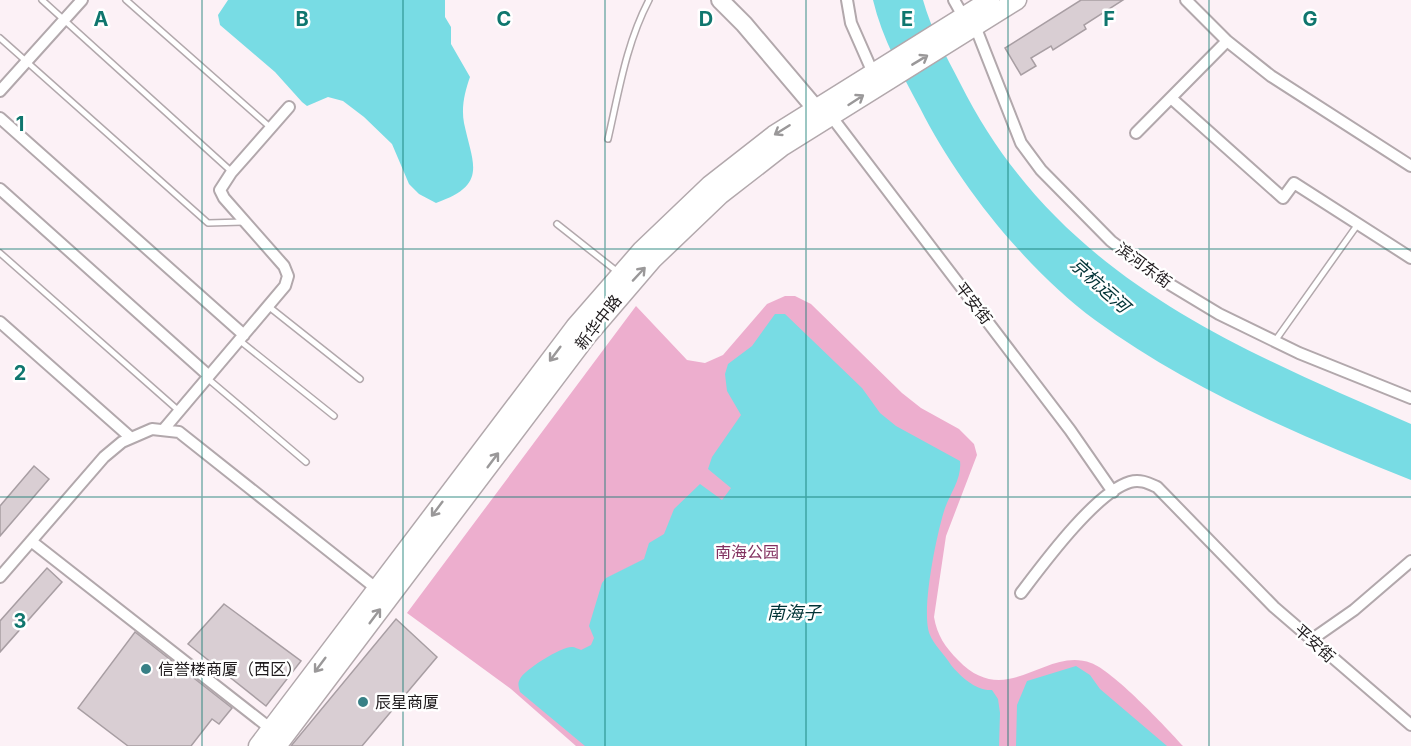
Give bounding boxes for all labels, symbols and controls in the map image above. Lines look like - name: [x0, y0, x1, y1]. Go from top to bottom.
- text: A: [94, 7, 109, 31]
- text: B: [295, 7, 309, 31]
- text: C: [497, 7, 511, 31]
- text: D: [699, 7, 713, 31]
- text: E: [901, 7, 913, 31]
- text: F: [1103, 7, 1115, 31]
- text: G: [1302, 7, 1318, 31]
- one-way arrow: [911, 53, 928, 65]
- one-way arrow: [847, 94, 864, 106]
- text: 1: [16, 112, 24, 136]
- one-way arrow: [774, 124, 791, 136]
- street label: 滨河东街: [1112, 238, 1176, 292]
- water label: 京杭运河: [1066, 253, 1136, 319]
- one-way arrow: [632, 266, 646, 281]
- street label: 平安街: [951, 278, 997, 328]
- street label: 新华中路: [570, 291, 626, 353]
- one-way arrow: [548, 345, 561, 361]
- text: 2: [14, 361, 26, 385]
- one-way arrow: [486, 452, 499, 468]
- one-way arrow: [431, 501, 444, 517]
- park label: 南海公园: [715, 542, 779, 562]
- water label: 南海子: [767, 602, 823, 623]
- one-way arrow: [369, 608, 382, 624]
- text: 3: [14, 609, 26, 633]
- street label: 平安街: [1290, 620, 1340, 666]
- one-way arrow: [313, 657, 326, 673]
- place label: 信誉楼商厦（西区）: [158, 659, 302, 679]
- marker: 信誉楼商厦（西区）: [139, 662, 153, 676]
- place label: 辰星商厦: [375, 692, 439, 712]
- marker: 辰星商厦: [356, 695, 370, 709]

